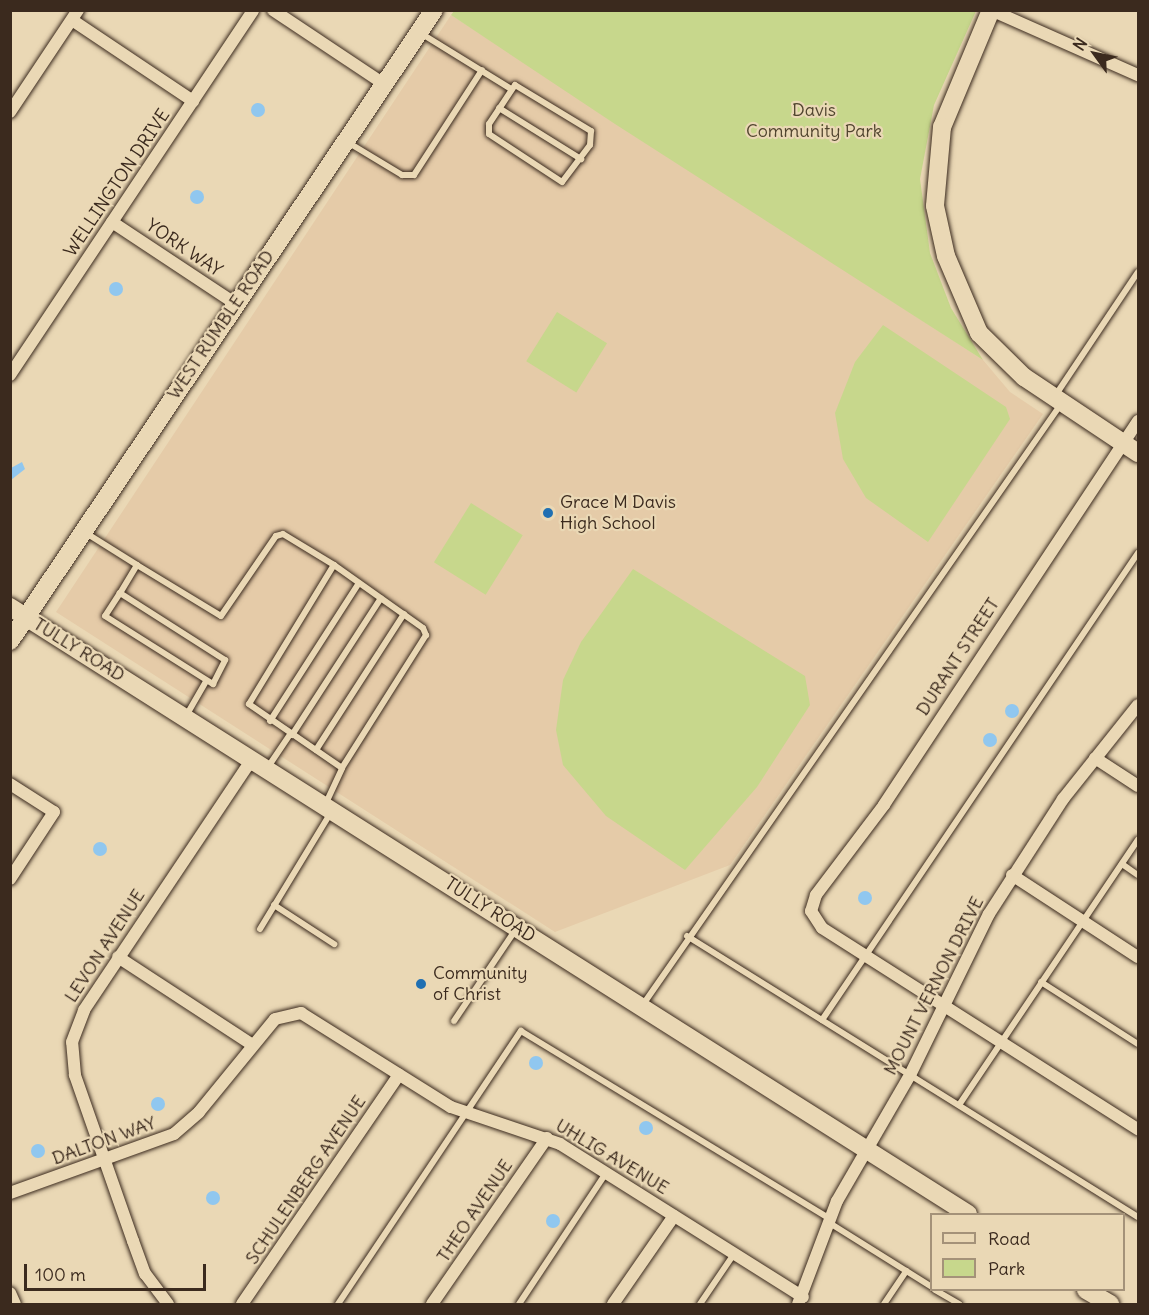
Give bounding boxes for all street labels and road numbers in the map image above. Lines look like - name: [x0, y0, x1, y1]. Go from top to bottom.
- street label: WELLINGTON DRIVE: [60, 105, 174, 261]
- street label: YORK WAY: [142, 215, 226, 281]
- street label: WEST RUMBLE ROAD: [163, 246, 279, 404]
- street label: DURANT STREET: [912, 594, 1004, 720]
- street label: TULLY ROAD: [29, 613, 129, 687]
- street label: TULLY ROAD: [441, 873, 539, 947]
- street label: LEVON AVENUE: [60, 885, 150, 1007]
- street label: MOUNT VERNON DRIVE: [880, 893, 988, 1079]
- street label: SCHULENBERG AVENUE: [241, 1092, 371, 1268]
- street label: DALTON WAY: [49, 1112, 159, 1170]
- street label: UHLIG AVENUE: [552, 1115, 672, 1199]
- street label: THEO AVENUE: [433, 1156, 517, 1266]

